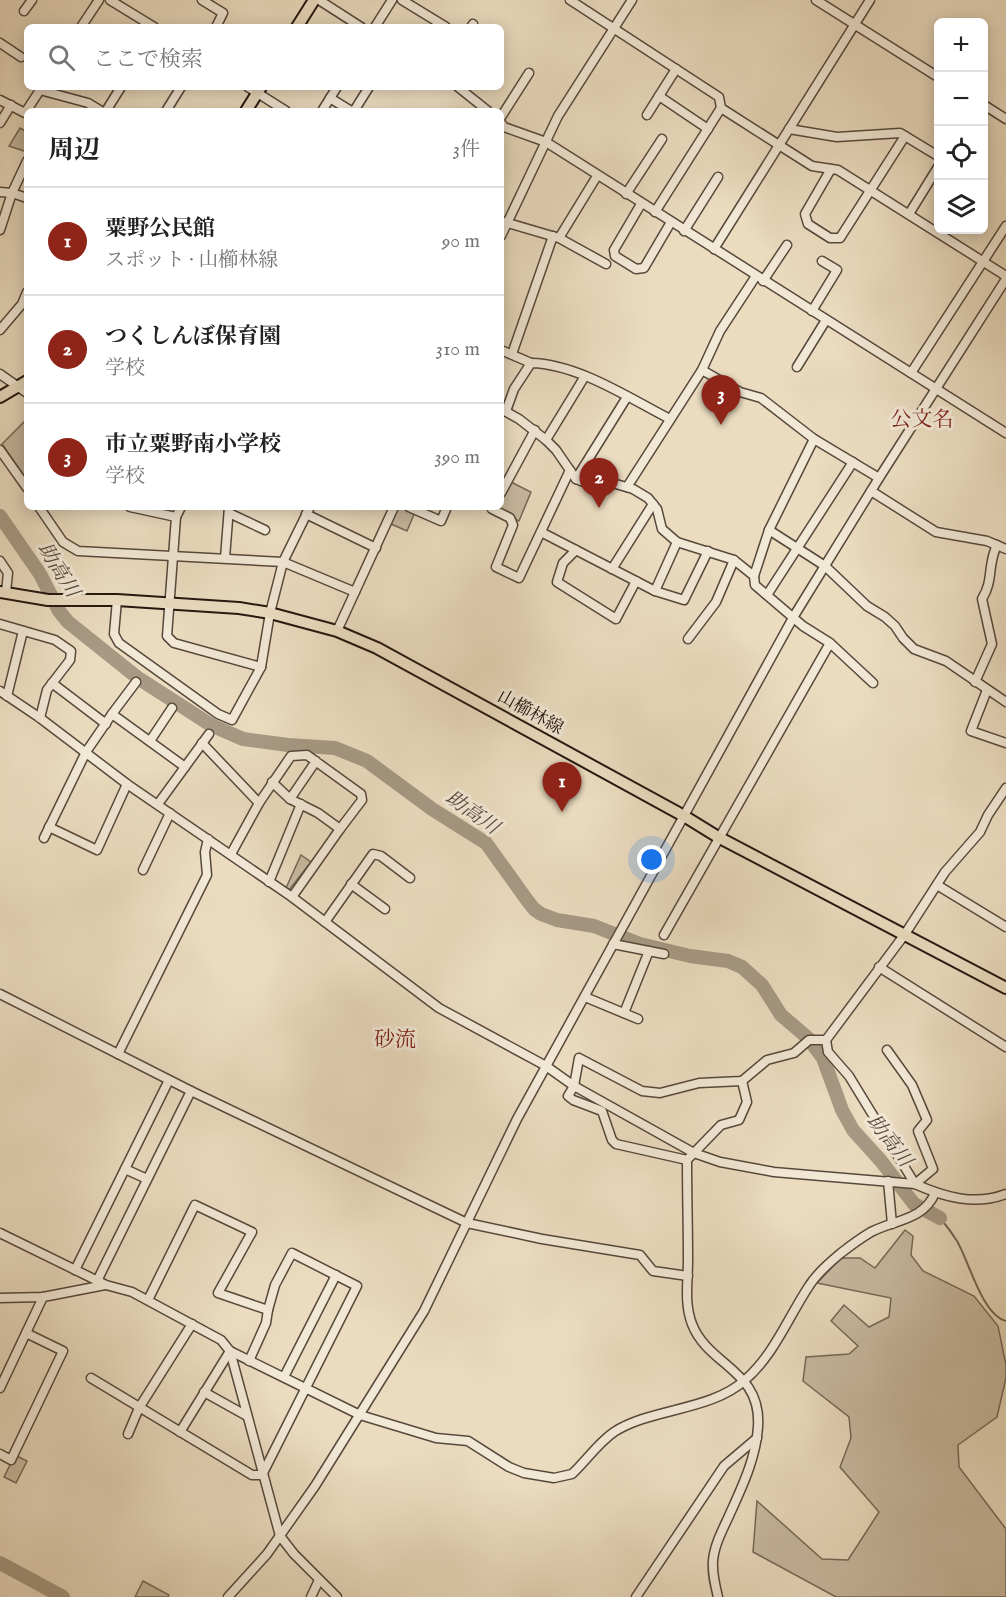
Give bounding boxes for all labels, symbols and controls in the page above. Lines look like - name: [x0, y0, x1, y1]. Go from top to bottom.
- map controls: [934, 18, 988, 234]
- button: +: [934, 18, 988, 72]
- search box: [24, 24, 504, 90]
- icon: search: [45, 41, 78, 74]
- text: ここで検索: [93, 46, 203, 74]
- button: −: [934, 72, 988, 126]
- button: locate: [934, 126, 988, 180]
- text: 周辺: [48, 134, 100, 167]
- text: 3件: [453, 137, 480, 162]
- button: layers: [934, 180, 988, 234]
- text: 粟野公民館: [105, 215, 215, 243]
- text: 1: [64, 229, 71, 254]
- text: 90 m: [442, 229, 480, 254]
- text: スポット · 山櫛林線: [105, 248, 278, 273]
- text: つくしんぼ保育園: [105, 323, 281, 351]
- text: 2: [63, 337, 72, 362]
- text: 310 m: [436, 337, 480, 362]
- text: 学校: [105, 356, 145, 381]
- pin: 3: [702, 376, 740, 425]
- district label: 公文名: [891, 407, 954, 434]
- text: 市立粟野南小学校: [105, 431, 281, 459]
- text: 3: [64, 445, 71, 470]
- text: 390 m: [434, 445, 480, 470]
- pin: 2: [580, 458, 618, 508]
- text: 学校: [105, 464, 145, 489]
- water label: 助高川: [32, 538, 86, 604]
- street label: 山櫛林線: [493, 685, 567, 741]
- pin: 1: [542, 762, 582, 812]
- water label: 助高川: [440, 786, 505, 842]
- your location: [637, 845, 666, 874]
- district label: 砂流: [374, 1027, 416, 1054]
- water label: 助高川: [861, 1110, 919, 1174]

